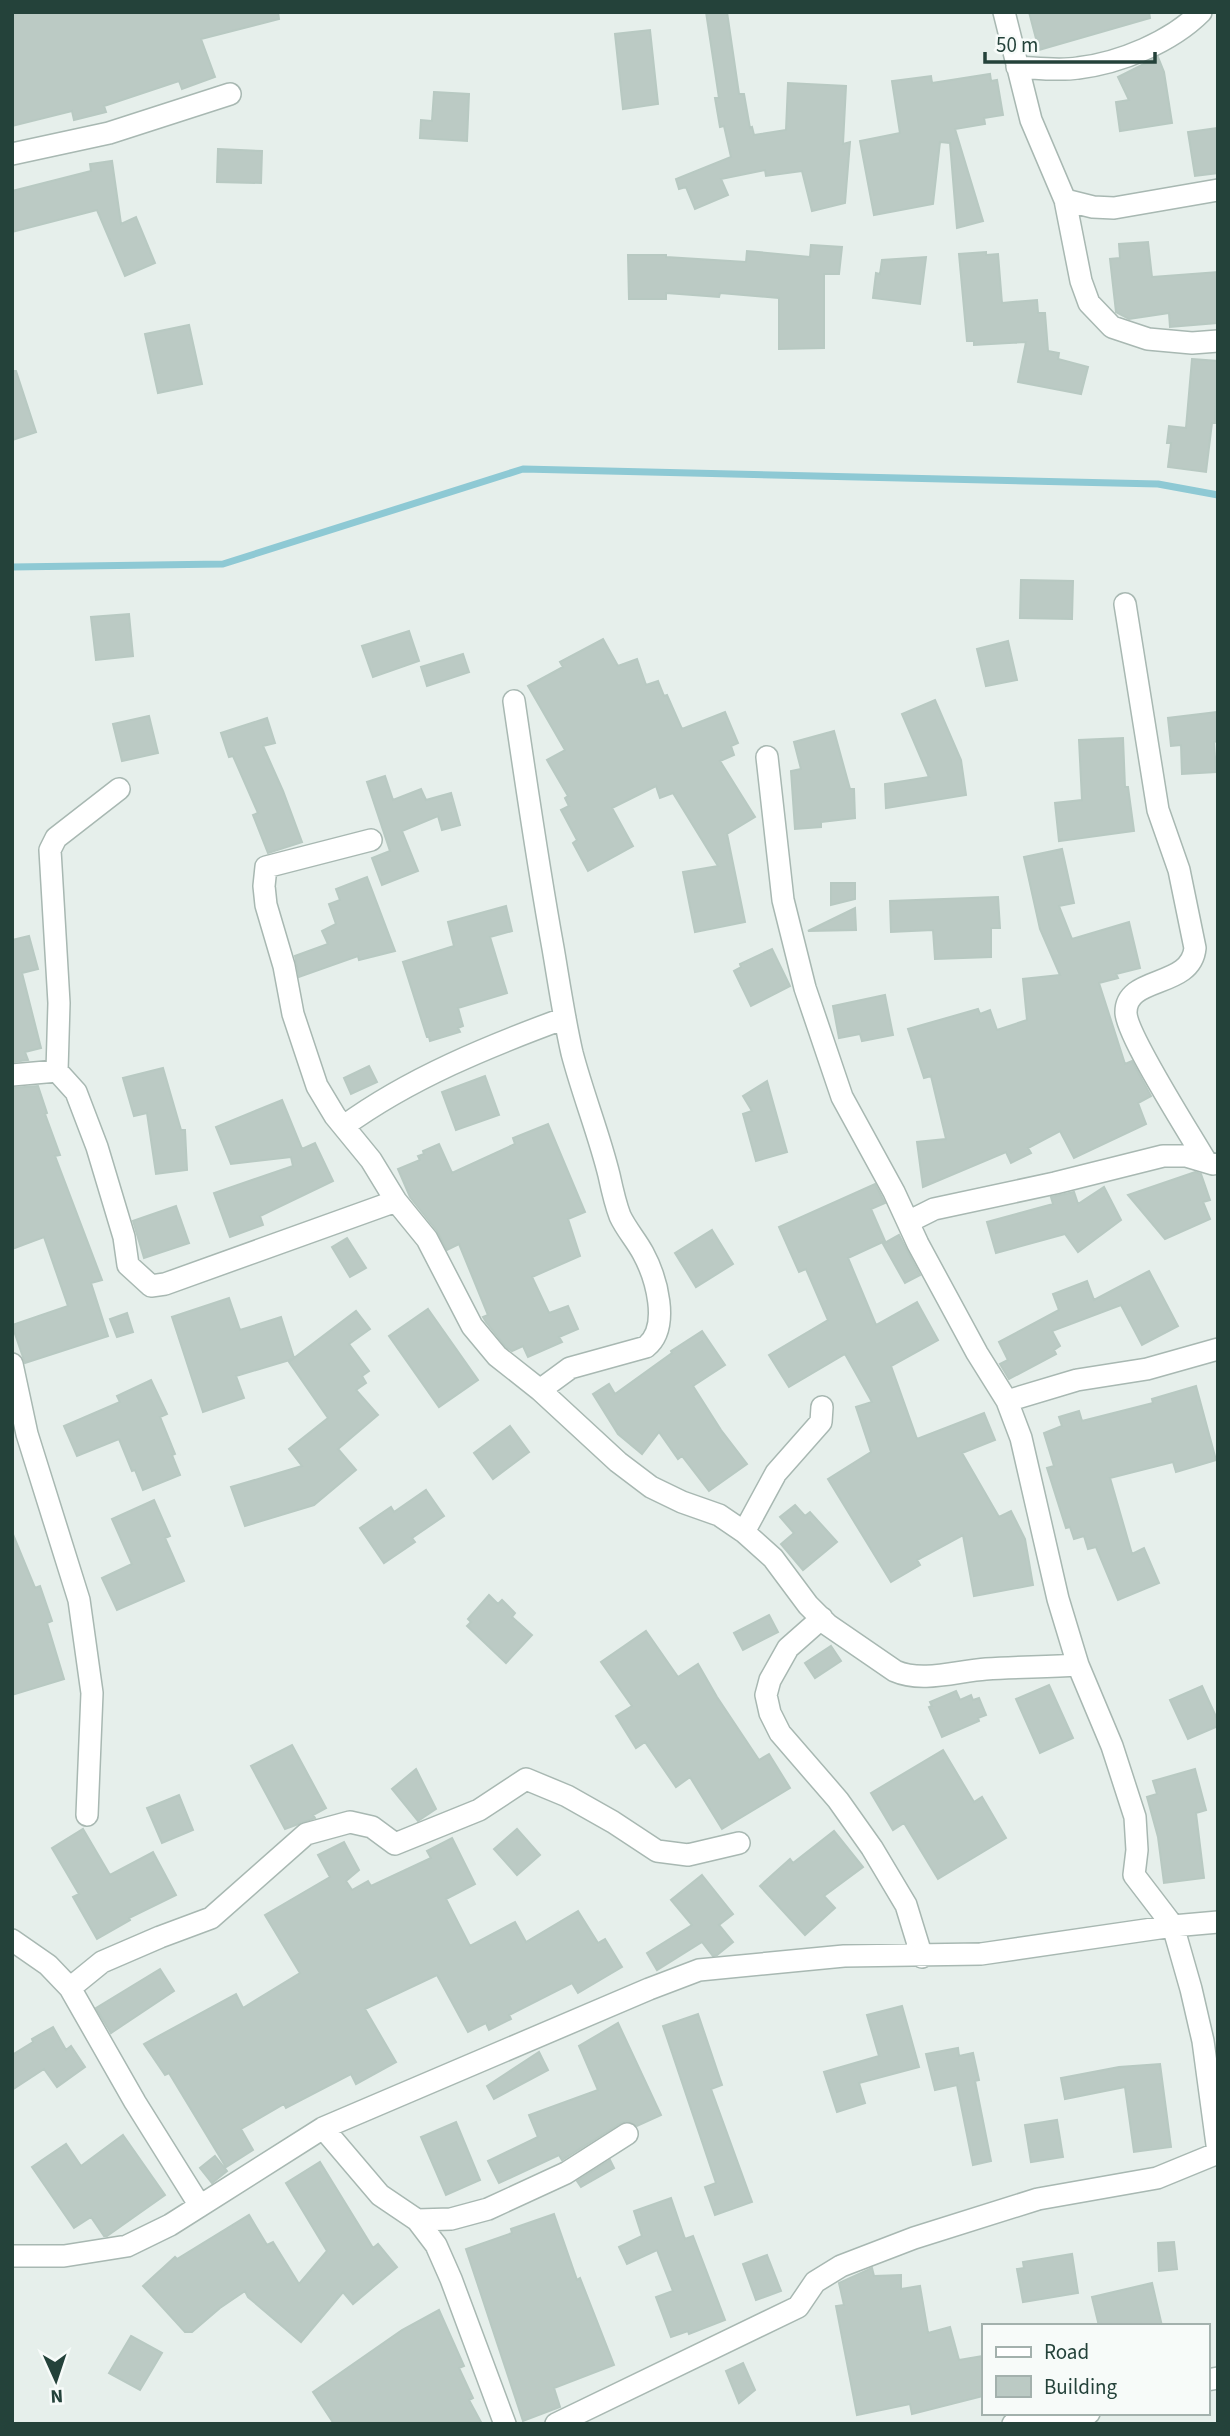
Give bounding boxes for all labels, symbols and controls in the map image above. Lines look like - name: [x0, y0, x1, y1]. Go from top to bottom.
- scale bar: [985, 21, 1155, 65]
- text: 50 m: [996, 30, 1038, 60]
- legend: [982, 2324, 1209, 2415]
- text: Road: [1044, 2337, 1089, 2367]
- north arrow: [21, 2345, 91, 2415]
- text: Building: [1044, 2372, 1118, 2402]
- text: N: [50, 2382, 64, 2409]

